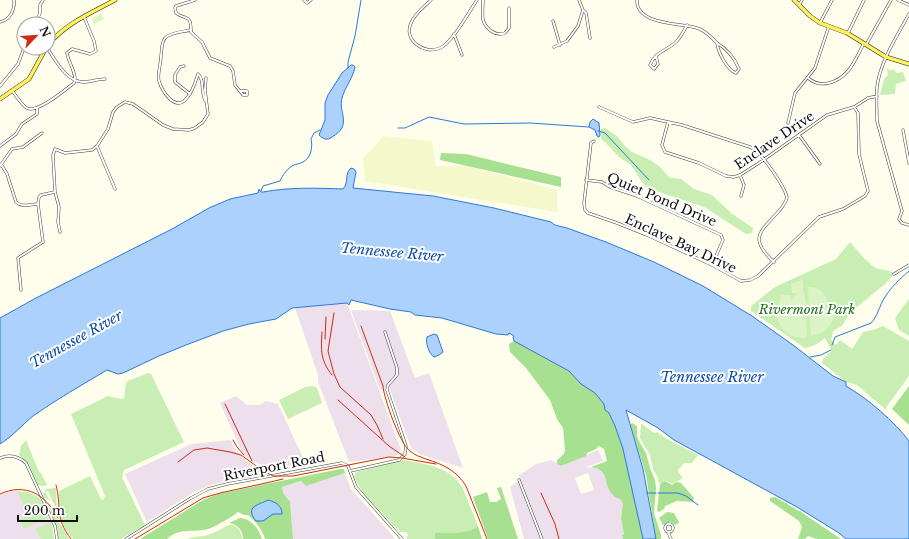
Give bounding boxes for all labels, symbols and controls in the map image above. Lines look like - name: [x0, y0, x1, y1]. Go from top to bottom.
- north arrow: [16, 16, 56, 56]
- text: N: [37, 24, 54, 40]
- street label: Enclave Drive: [731, 108, 817, 173]
- street label: Quiet Pond Drive: [605, 169, 719, 230]
- street label: Enclave Bay Drive: [622, 210, 739, 277]
- water label: Tennessee River: [340, 239, 445, 266]
- park label: Rivermont Park: [758, 301, 855, 318]
- water label: Tennessee River: [26, 306, 126, 372]
- water label: Tennessee River: [660, 368, 764, 386]
- street label: Riverport Road: [222, 448, 326, 485]
- scale bar: [18, 497, 77, 523]
- text: 200 m: [24, 503, 65, 518]

